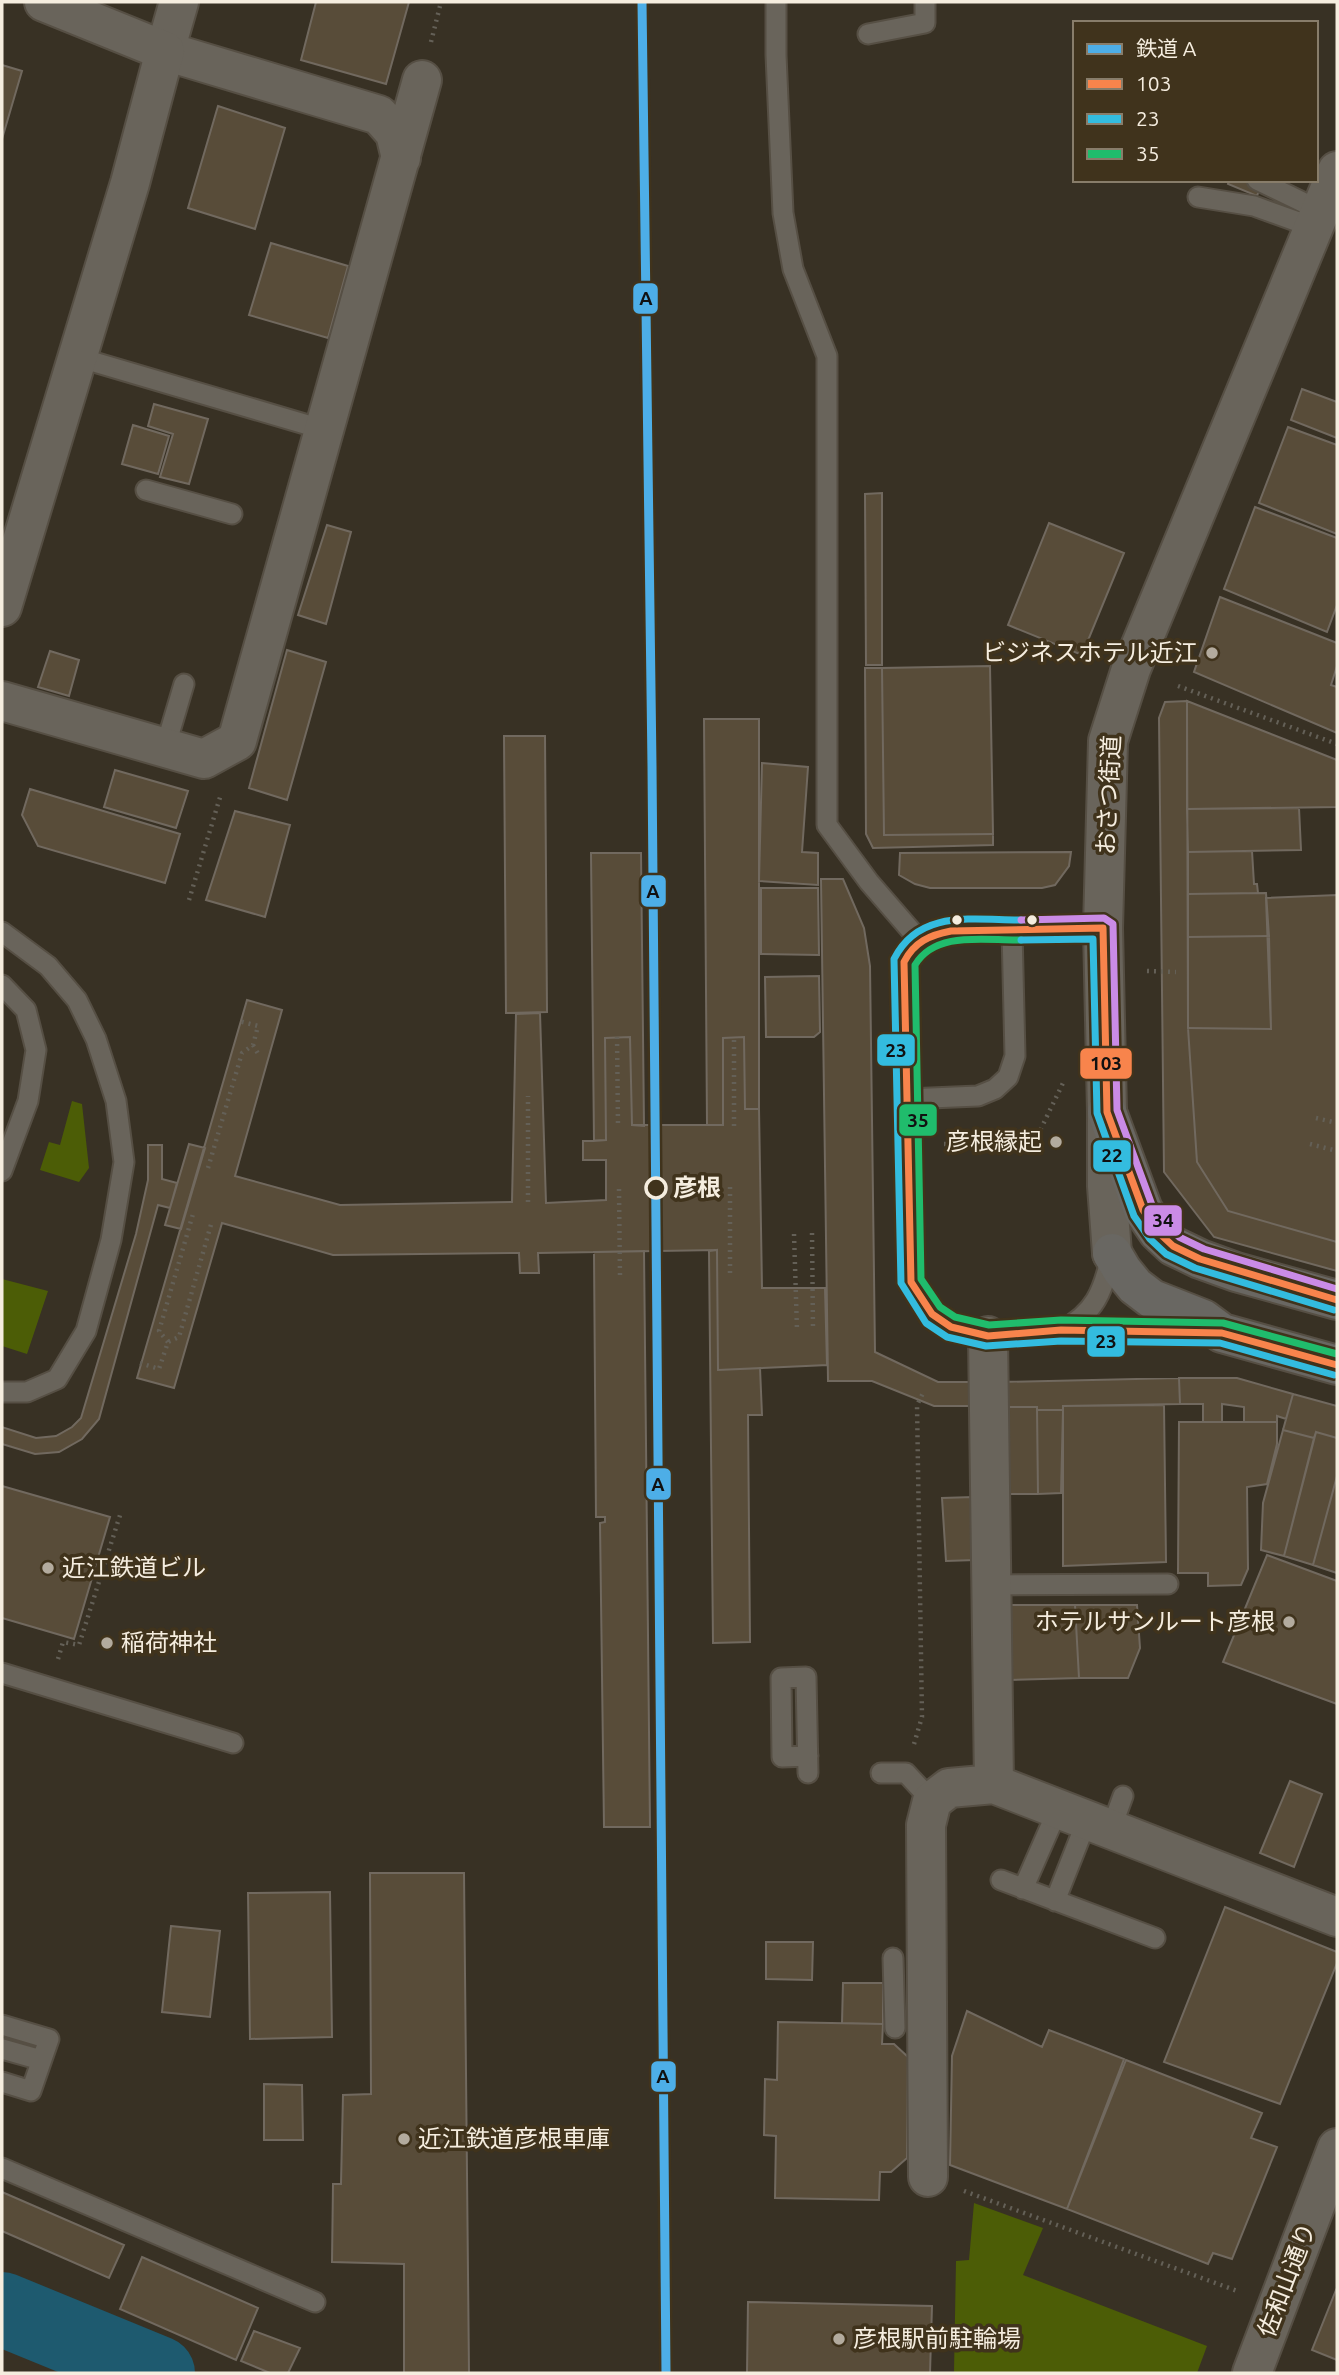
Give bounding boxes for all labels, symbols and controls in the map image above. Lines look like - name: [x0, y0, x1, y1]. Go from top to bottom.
- legend: [1073, 21, 1318, 182]
- text: 鉄道 A: [1136, 36, 1197, 60]
- text: 103: [1136, 71, 1172, 95]
- text: 23: [1136, 106, 1160, 130]
- text: 35: [1136, 141, 1160, 165]
- line badge: A: [632, 282, 659, 315]
- text: A: [639, 287, 653, 309]
- place label: ビジネスホテル近江: [982, 639, 1198, 666]
- marker: ビジネスホテル近江: [1204, 645, 1220, 661]
- street label: おさつ街道: [1092, 734, 1125, 856]
- line badge: A: [640, 874, 667, 908]
- text: A: [646, 880, 660, 902]
- unlabelled marker: [950, 913, 964, 927]
- unlabelled marker: [1025, 913, 1039, 927]
- line badge: 23: [876, 1033, 916, 1067]
- text: 23: [885, 1039, 907, 1061]
- line badge: 103: [1079, 1047, 1133, 1080]
- text: 103: [1090, 1052, 1122, 1074]
- line badge: 35: [898, 1103, 938, 1137]
- text: 35: [907, 1109, 929, 1131]
- place label: 彦根縁起: [946, 1128, 1042, 1155]
- marker: 彦根縁起: [1048, 1134, 1064, 1150]
- line badge: 22: [1092, 1139, 1132, 1173]
- text: 22: [1101, 1144, 1123, 1166]
- place label: 彦根: [673, 1174, 721, 1201]
- marker: 彦根: [645, 1177, 667, 1199]
- line badge: 34: [1143, 1204, 1183, 1237]
- text: 34: [1152, 1209, 1174, 1231]
- line badge: 23: [1086, 1325, 1126, 1358]
- text: 23: [1095, 1330, 1117, 1352]
- line badge: A: [645, 1467, 672, 1501]
- text: A: [651, 1473, 665, 1495]
- place label: 近江鉄道ビル: [62, 1554, 206, 1581]
- marker: 近江鉄道ビル: [40, 1560, 56, 1576]
- place label: ホテルサンルート彦根: [1035, 1608, 1275, 1635]
- marker: ホテルサンルート彦根: [1281, 1614, 1297, 1630]
- place label: 稲荷神社: [121, 1629, 217, 1656]
- marker: 稲荷神社: [99, 1635, 115, 1651]
- line badge: A: [650, 2060, 677, 2093]
- text: A: [656, 2065, 670, 2087]
- place label: 近江鉄道彦根車庫: [418, 2125, 610, 2152]
- marker: 近江鉄道彦根車庫: [396, 2131, 412, 2147]
- street label: 佐和山通り: [1252, 2219, 1321, 2341]
- place label: 彦根駅前駐輪場: [853, 2325, 1021, 2352]
- marker: 彦根駅前駐輪場: [831, 2331, 847, 2347]

